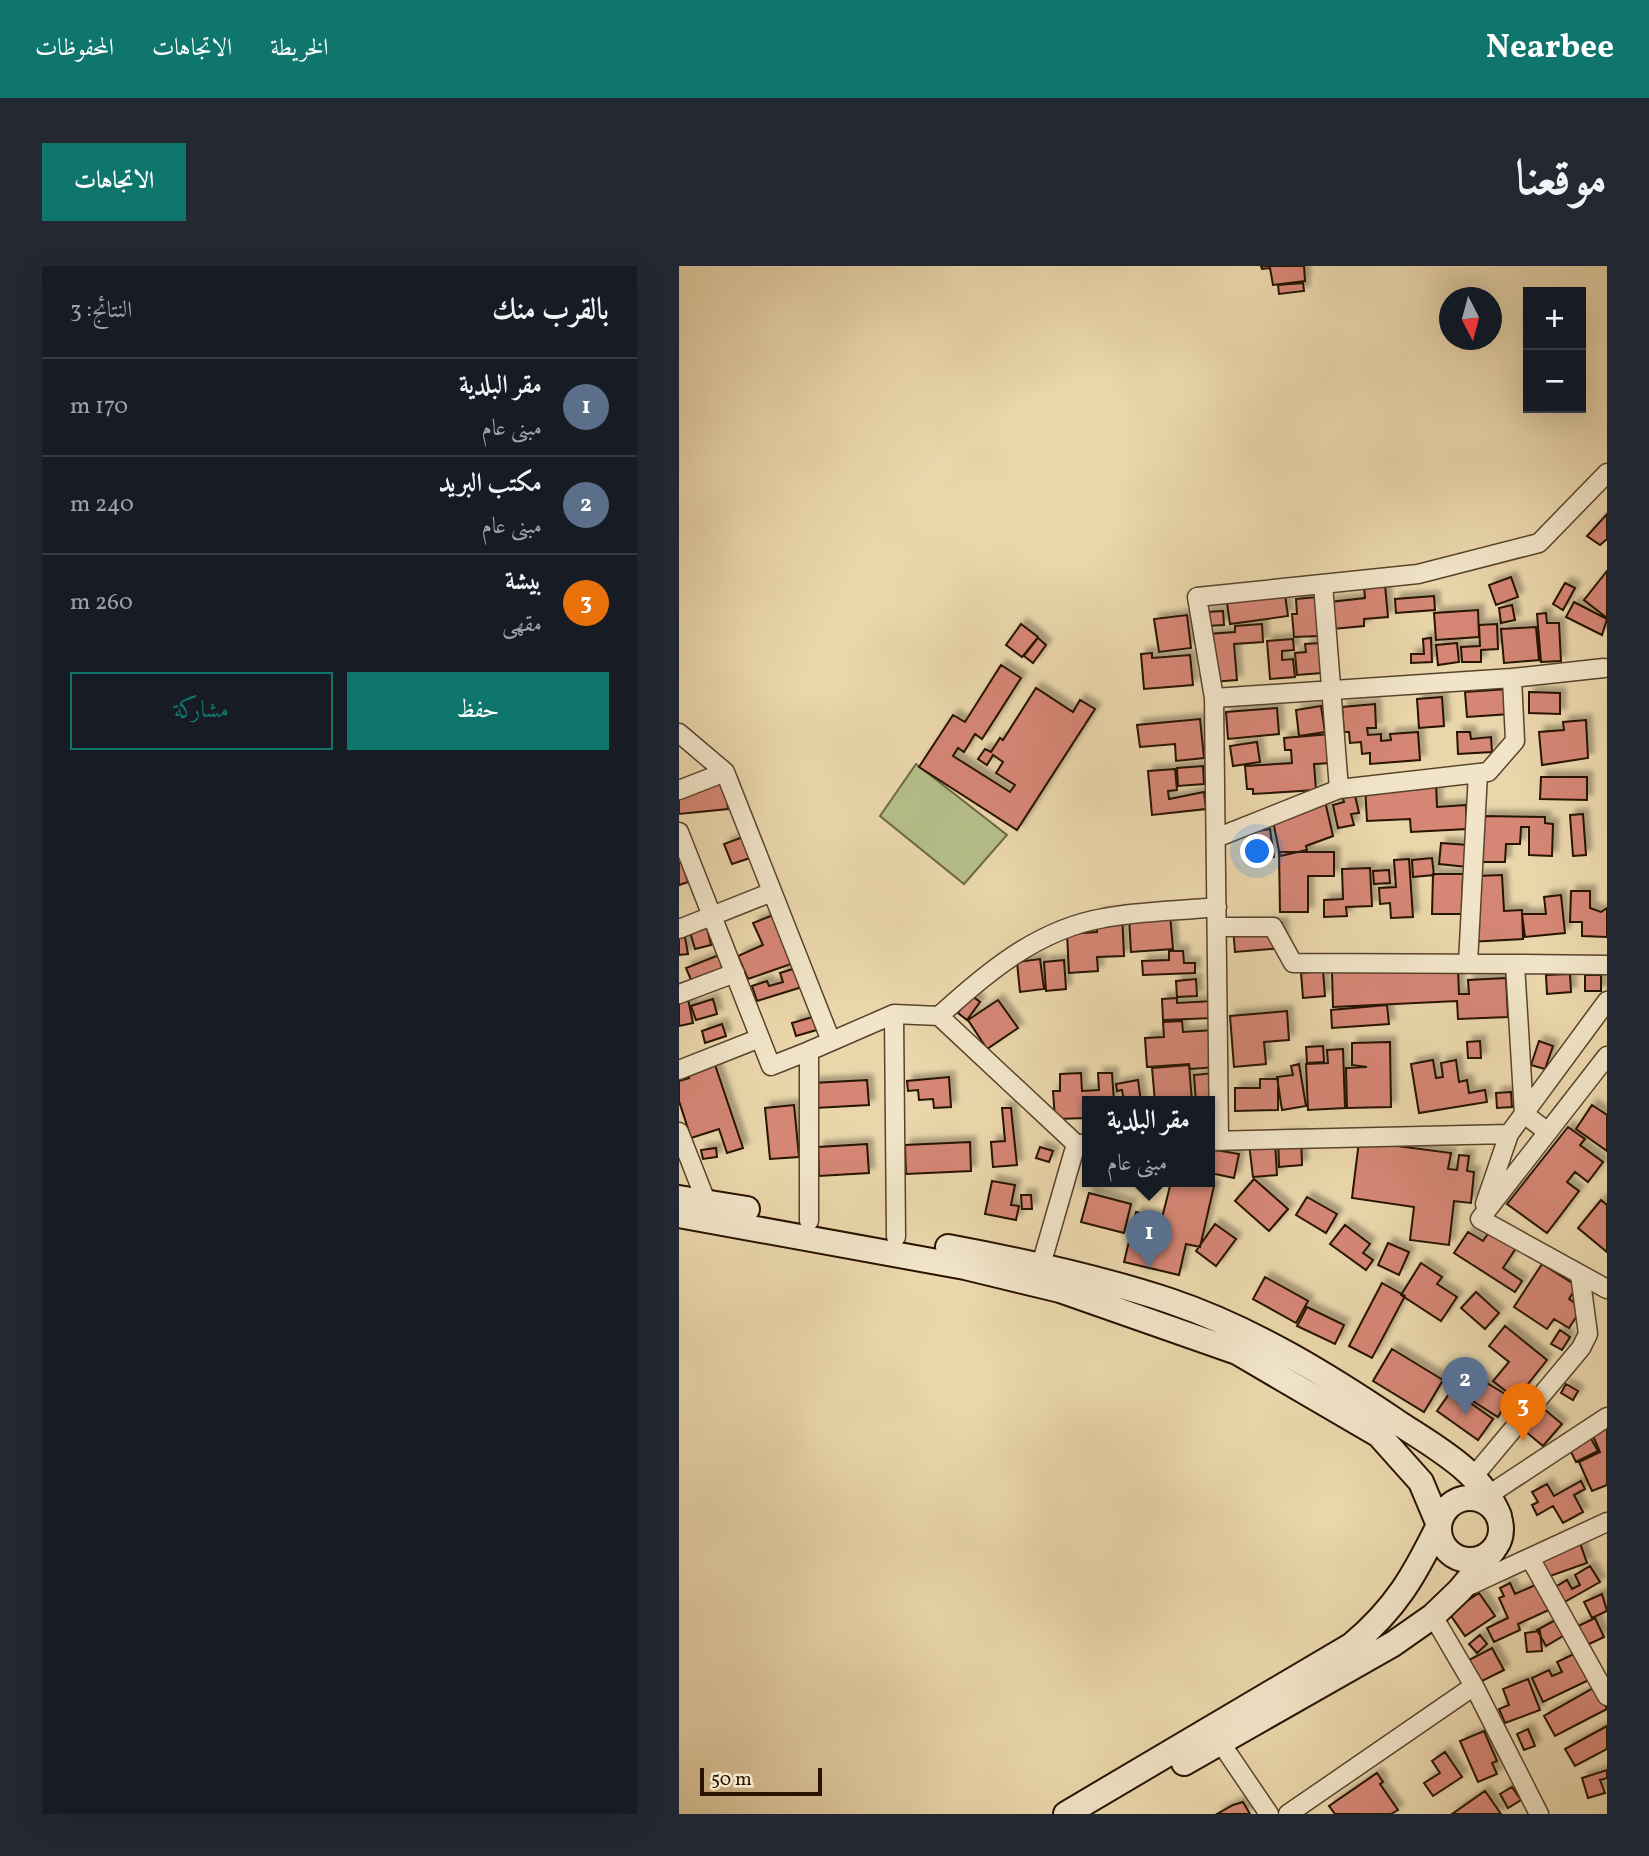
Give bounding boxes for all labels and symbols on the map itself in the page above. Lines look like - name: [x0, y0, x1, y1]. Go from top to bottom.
- north arrow: [1439, 287, 1502, 350]
- your location: [1240, 834, 1274, 868]
- pin: 1: [1126, 1210, 1172, 1268]
- pin: 2: [1442, 1357, 1488, 1415]
- pin: 3: [1500, 1383, 1546, 1441]
- scale bar: [700, 1765, 823, 1797]

